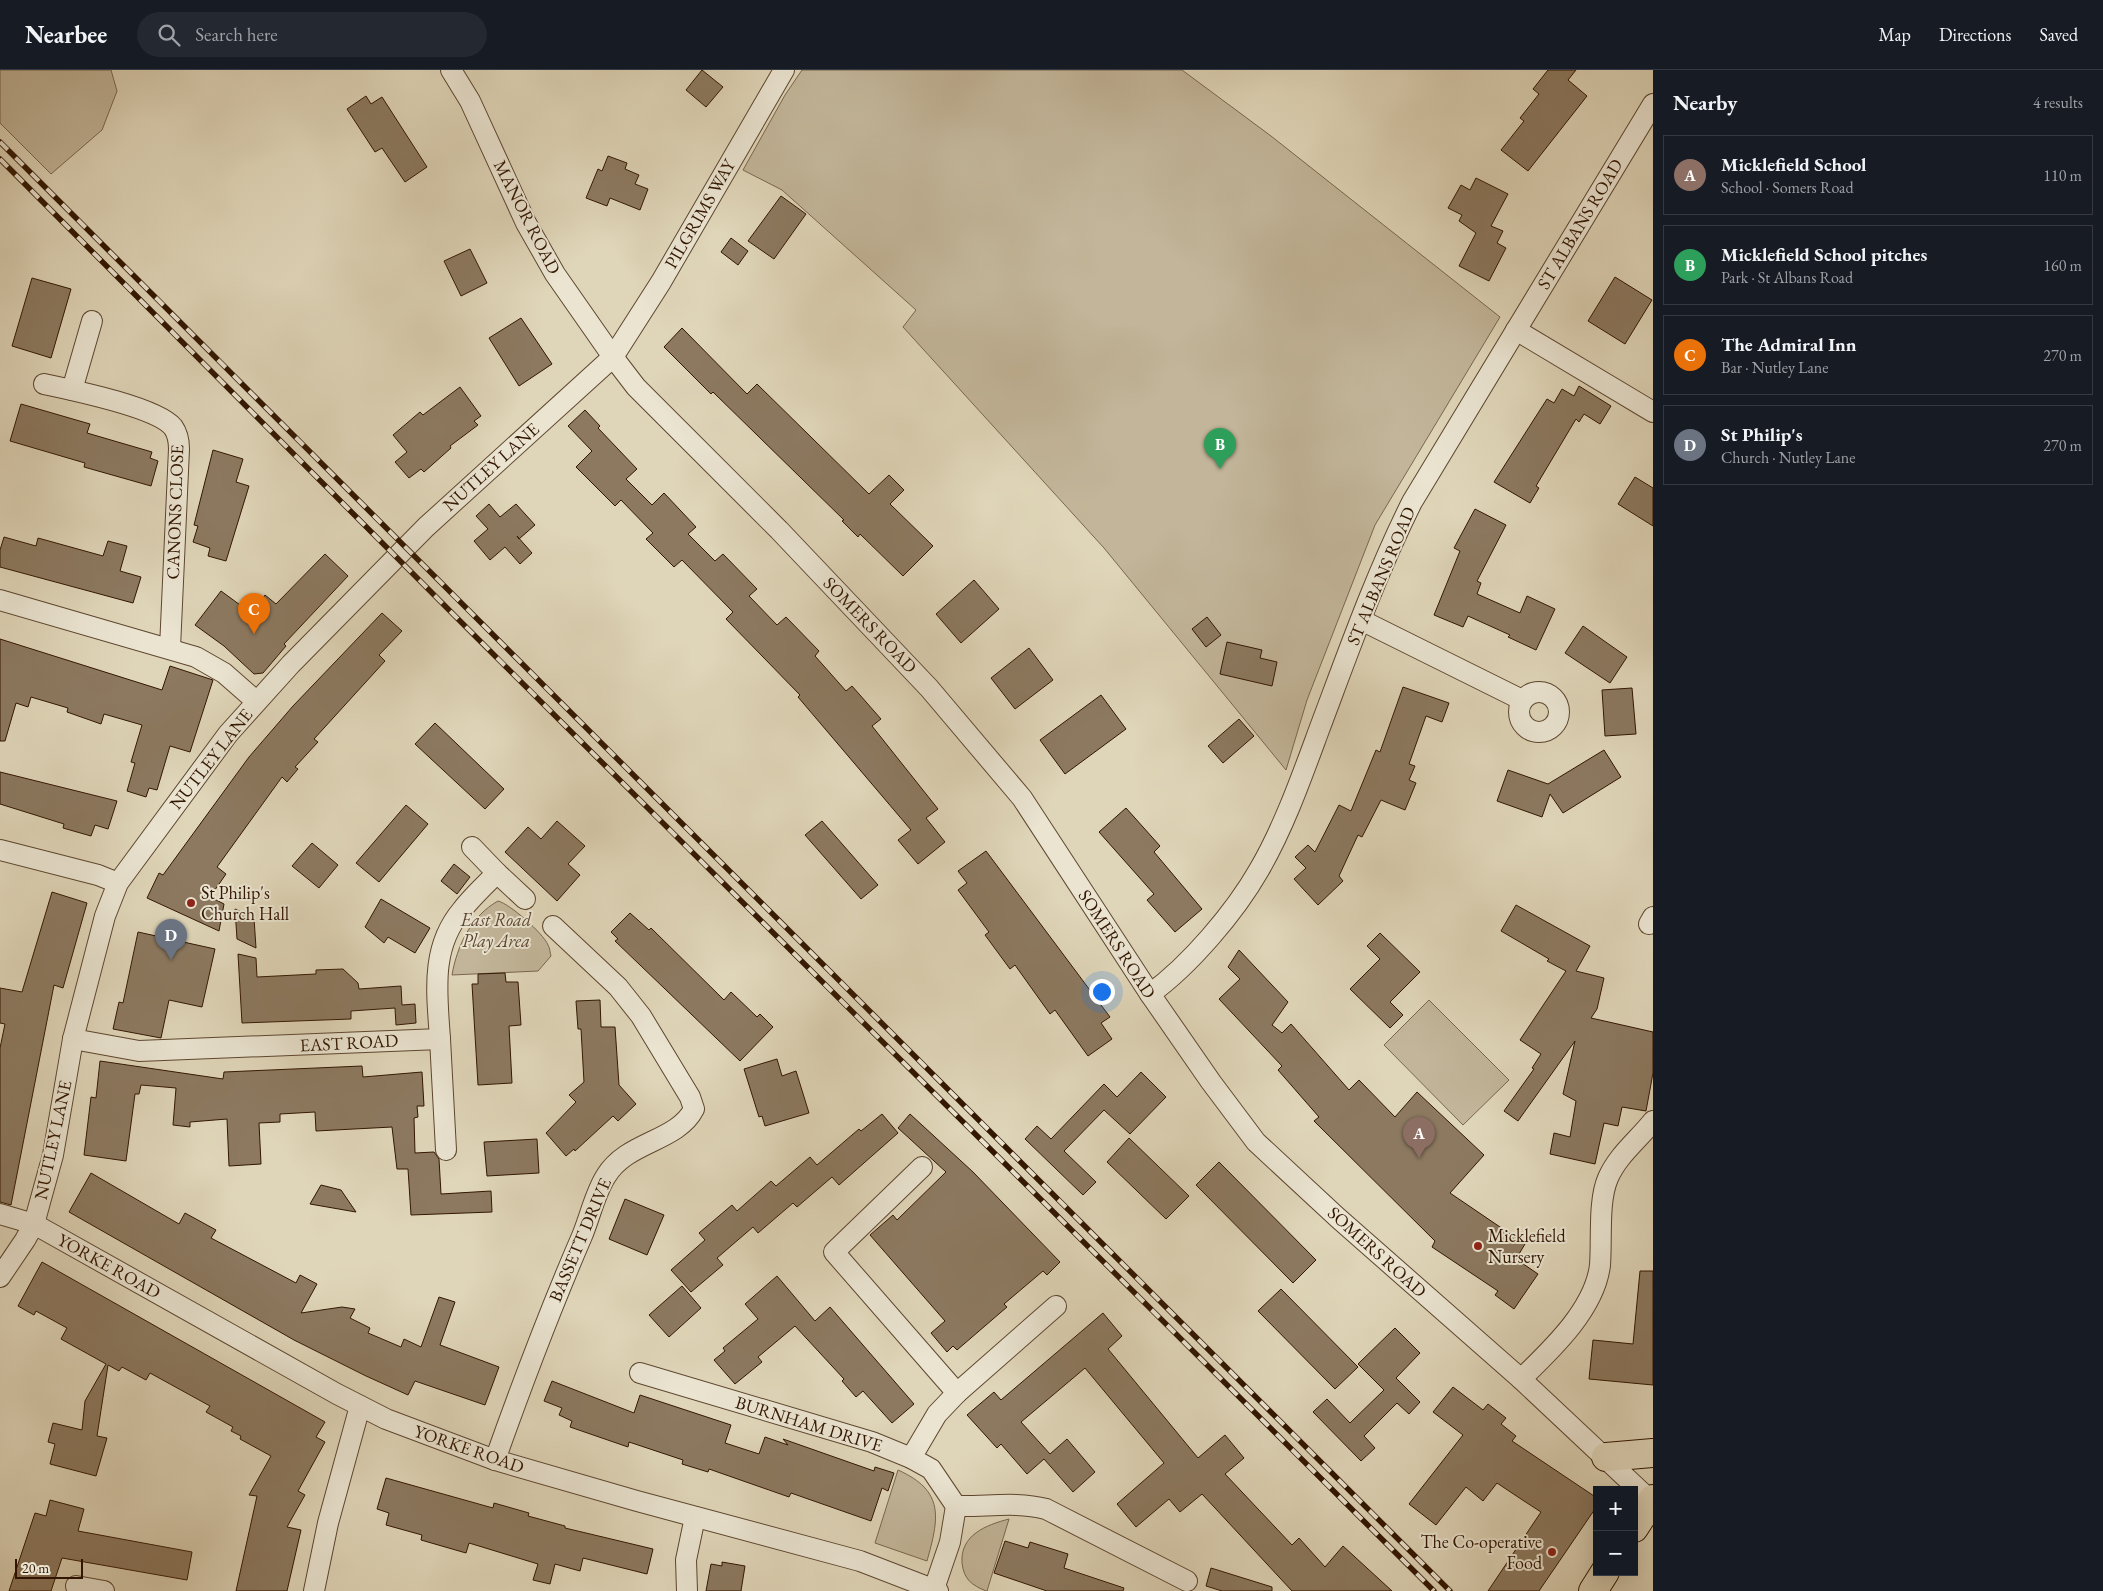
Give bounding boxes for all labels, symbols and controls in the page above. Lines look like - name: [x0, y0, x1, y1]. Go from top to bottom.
- search box: [137, 12, 487, 57]
- text: Nearbee: [25, 19, 107, 50]
- icon: search: [155, 21, 183, 49]
- text: Search here: [195, 22, 278, 47]
- text: Map: [1879, 23, 1911, 46]
- text: Directions: [1939, 23, 2011, 46]
- text: Saved: [2039, 23, 2078, 46]
- text: Nearby: [1673, 89, 1737, 116]
- text: 4 results: [2033, 92, 2083, 113]
- text: Micklefield School: [1721, 152, 1867, 177]
- street label: PILGRIMS WAY: [659, 154, 741, 273]
- street label: ST ALBANS ROAD: [1532, 154, 1628, 293]
- street label: MANOR ROAD: [489, 156, 566, 278]
- text: A: [1684, 165, 1696, 186]
- text: 110 m: [2043, 165, 2082, 186]
- text: School · Somers Road: [1721, 177, 1853, 198]
- text: Micklefield School pitches: [1721, 242, 1927, 267]
- text: B: [1685, 255, 1695, 276]
- text: 160 m: [2043, 255, 2082, 276]
- text: Park · St Albans Road: [1721, 267, 1853, 288]
- text: The Admiral Inn: [1721, 332, 1857, 357]
- text: C: [1684, 345, 1696, 366]
- text: 270 m: [2043, 345, 2082, 366]
- text: Bar · Nutley Lane: [1721, 357, 1829, 378]
- street label: NUTLEY LANE: [438, 417, 544, 516]
- text: St Philip's: [1721, 422, 1803, 447]
- pin: B: [1204, 428, 1236, 469]
- text: D: [1684, 435, 1696, 456]
- text: 270 m: [2043, 435, 2082, 456]
- street label: CANONS CLOSE: [161, 444, 188, 580]
- text: Church · Nutley Lane: [1721, 447, 1856, 468]
- street label: ST ALBANS ROAD: [1341, 503, 1420, 649]
- street label: SOMERS ROAD: [819, 572, 922, 678]
- pin: C: [238, 593, 270, 634]
- street label: NUTLEY LANE: [164, 704, 257, 814]
- place label: St Philip's Church Hall: [201, 881, 289, 925]
- street label: SOMERS ROAD: [1074, 885, 1161, 1003]
- marker: St Philip's Church Hall: [185, 897, 197, 909]
- park label: East Road Play Area: [460, 908, 532, 953]
- pin: D: [155, 919, 187, 960]
- your location: [1089, 979, 1115, 1005]
- street label: EAST ROAD: [299, 1028, 399, 1057]
- street label: NUTLEY LANE: [29, 1078, 76, 1202]
- pin: A: [1403, 1117, 1435, 1158]
- street label: BASSETT DRIVE: [543, 1174, 616, 1305]
- street label: SOMERS ROAD: [1323, 1201, 1432, 1302]
- place label: Micklefield Nursery: [1488, 1224, 1566, 1268]
- street label: YORKE ROAD: [54, 1228, 165, 1303]
- marker: Micklefield Nursery: [1472, 1240, 1484, 1252]
- street label: BURNHAM DRIVE: [733, 1390, 885, 1457]
- street label: YORKE ROAD: [411, 1419, 527, 1478]
- map controls: [1593, 1486, 1638, 1576]
- button: +: [1593, 1486, 1638, 1531]
- place label: The Co-operative Food: [1420, 1530, 1543, 1574]
- button: −: [1593, 1531, 1638, 1576]
- marker: The Co-operative Food: [1546, 1546, 1558, 1558]
- scale bar: [15, 1556, 82, 1579]
- text: 20 m: [22, 1559, 49, 1577]

